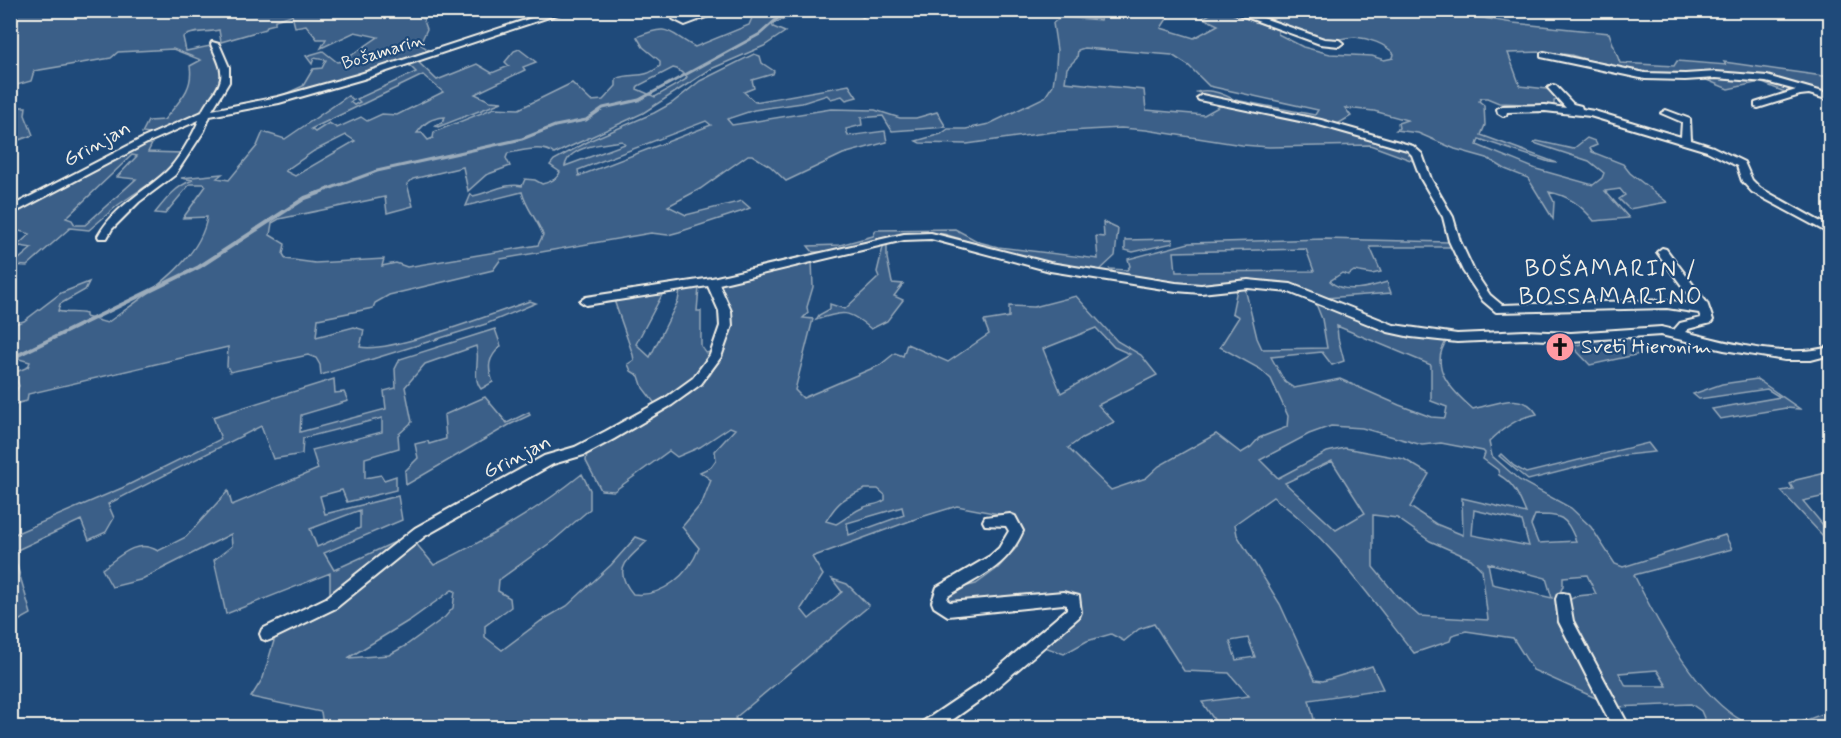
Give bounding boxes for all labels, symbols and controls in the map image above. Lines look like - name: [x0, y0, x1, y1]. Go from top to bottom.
- street label: Bošamarin: [339, 28, 427, 76]
- street label: Grinjan: [58, 114, 136, 174]
- district label: BOŠAMARIN / BOSSAMARINO: [1518, 254, 1704, 313]
- church icon: Sveti Hieronim: [1544, 331, 1576, 363]
- place label: Sveti Hieronim: [1581, 333, 1712, 361]
- street label: Grinjan: [478, 428, 556, 486]

